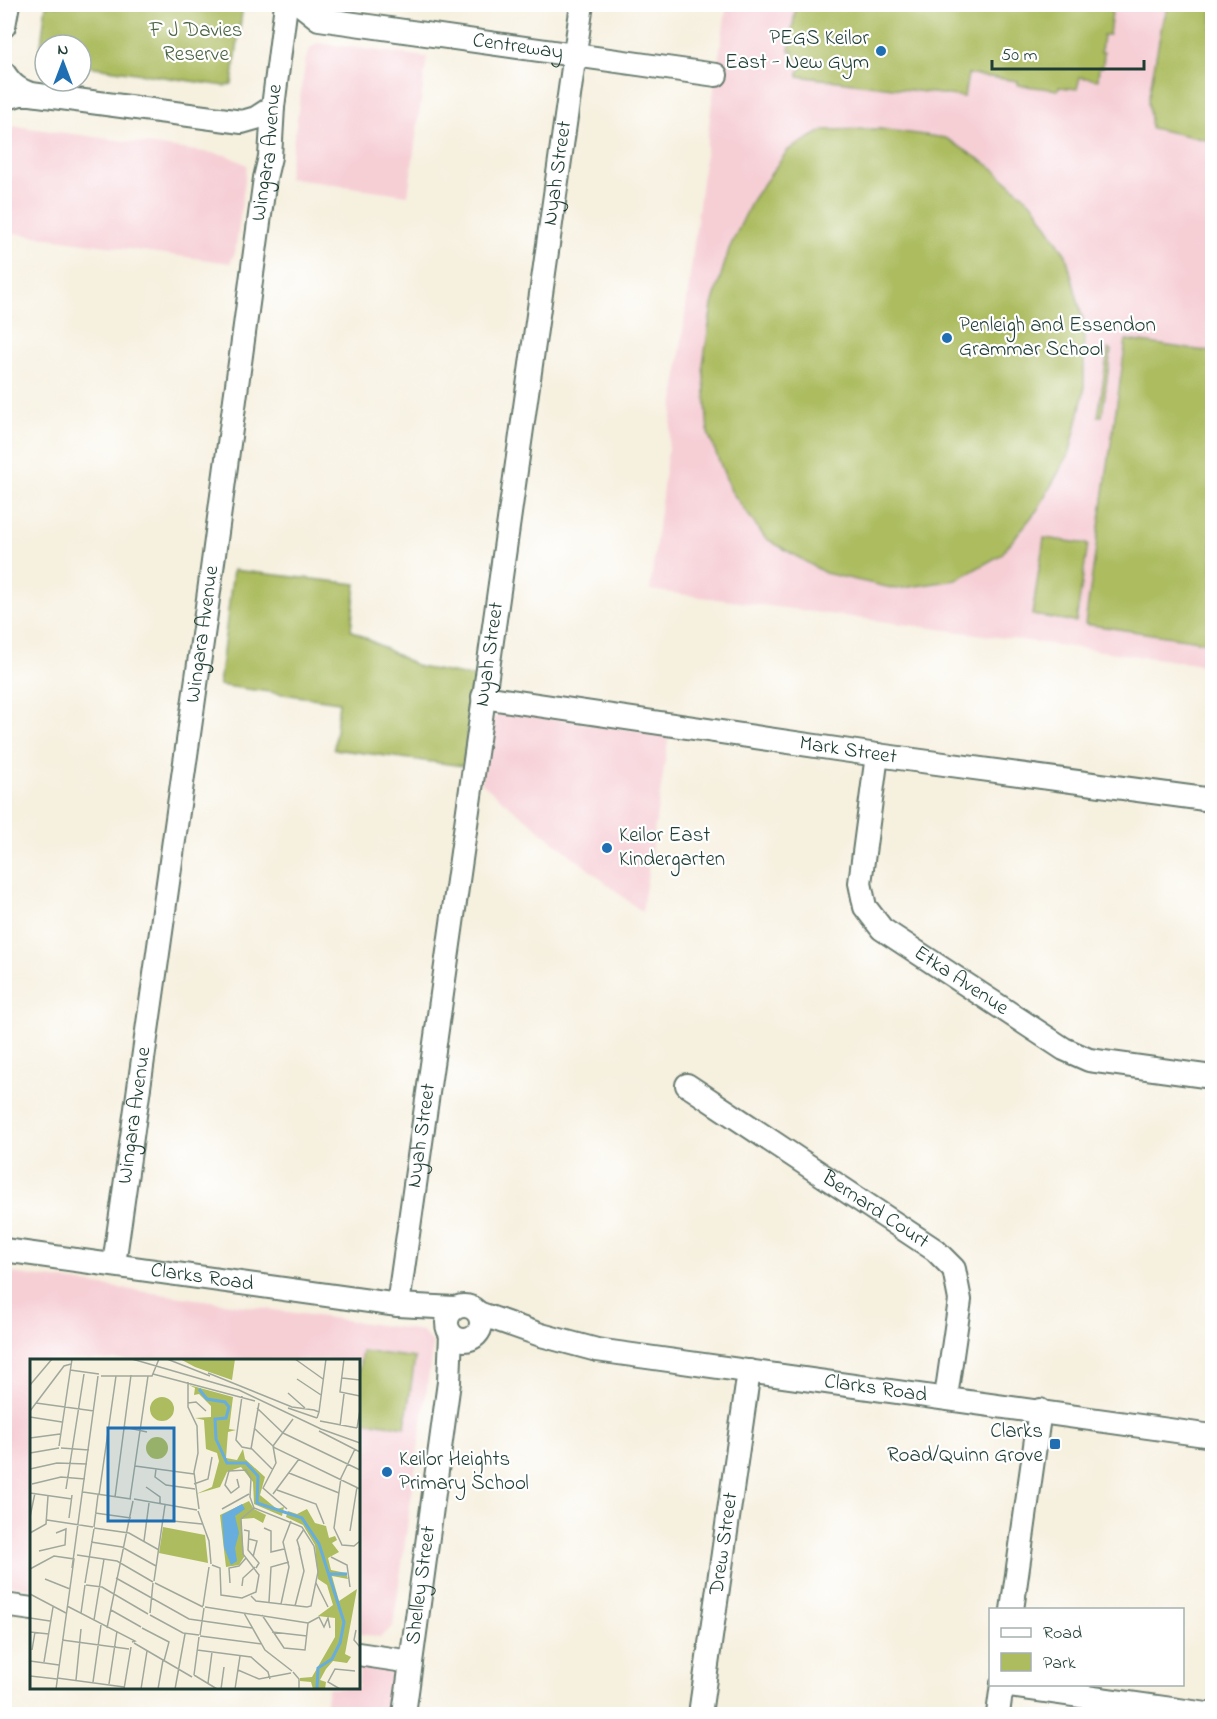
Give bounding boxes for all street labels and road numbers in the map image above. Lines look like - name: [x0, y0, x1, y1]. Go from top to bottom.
- street label: Centreway: [471, 26, 565, 70]
- street label: Wingara Avenue: [244, 82, 291, 223]
- street label: Nyah Street: [536, 119, 580, 228]
- street label: Wingara Avenue: [179, 563, 227, 705]
- street label: Nyah Street: [468, 600, 512, 709]
- street label: Mark Street: [797, 729, 899, 772]
- street label: Etka Avenue: [907, 939, 1015, 1024]
- street label: Wingara Avenue: [110, 1044, 160, 1186]
- street label: Nyah Street: [400, 1081, 444, 1190]
- street label: Bernard Court: [815, 1163, 935, 1257]
- street label: Clarks Road: [149, 1256, 256, 1300]
- street label: Clarks Road: [822, 1367, 929, 1411]
- street label: Drew Street: [702, 1490, 746, 1598]
- street label: Shelley Street: [399, 1524, 444, 1646]

